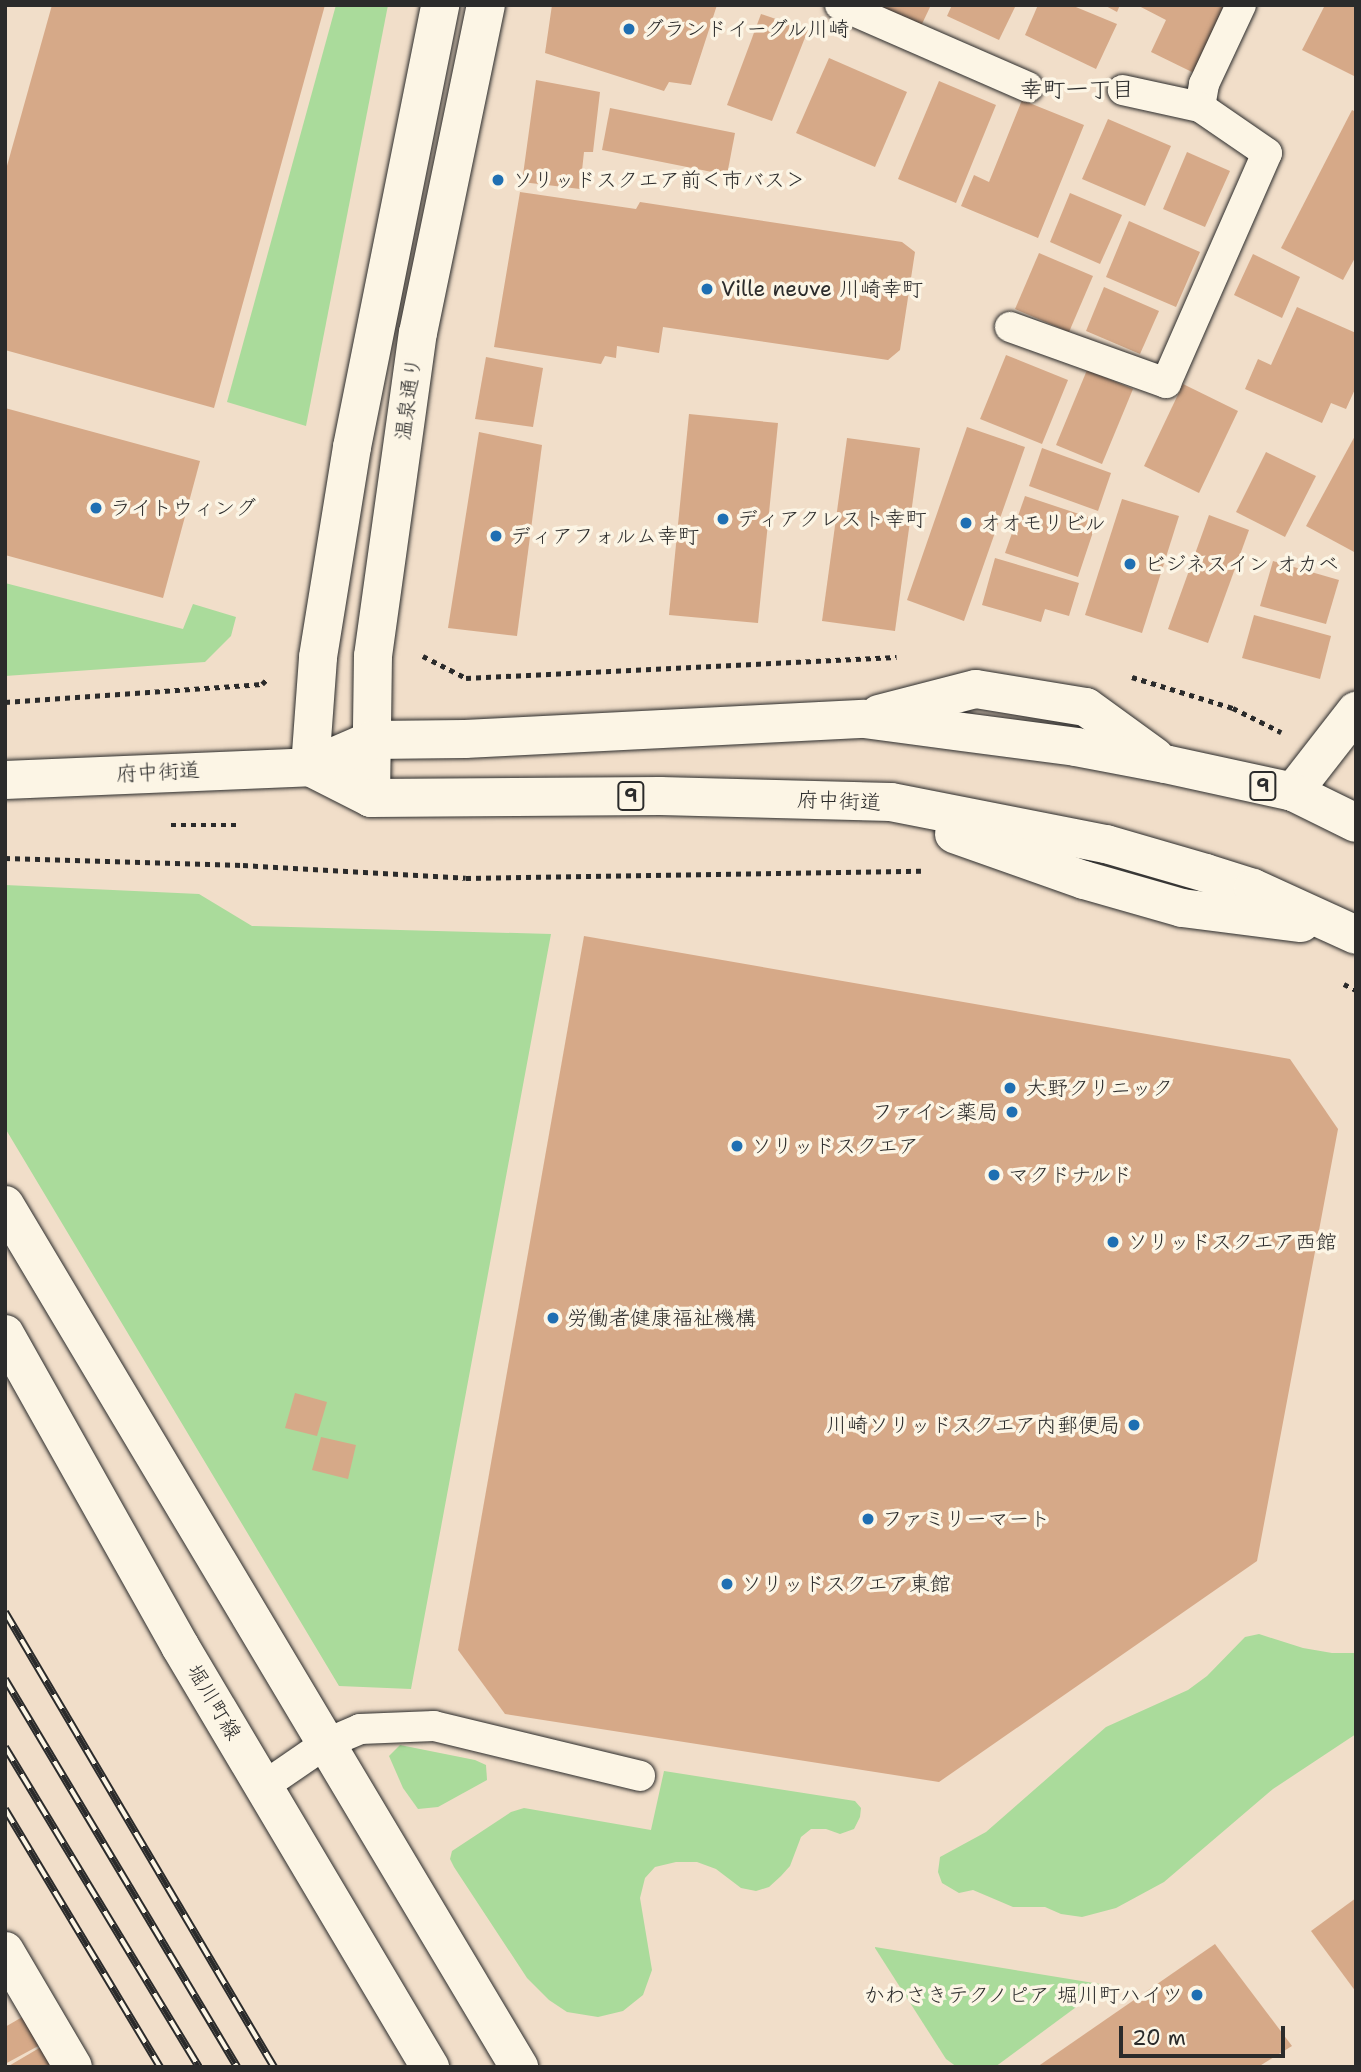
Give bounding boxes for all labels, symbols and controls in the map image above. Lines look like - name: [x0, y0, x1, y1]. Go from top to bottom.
- place label: グランドイーグル川崎: [643, 16, 851, 42]
- marker: グランドイーグル川崎: [621, 21, 637, 37]
- district label: 幸町一丁目: [1020, 75, 1134, 103]
- place label: ソリッドスクエア前＜市バス＞: [512, 167, 806, 193]
- marker: ソリッドスクエア前＜市バス＞: [490, 172, 506, 188]
- place label: Ville neuve 川崎幸町: [721, 276, 923, 302]
- marker: Ville neuve 川崎幸町: [699, 281, 715, 297]
- street label: 温泉通り: [390, 356, 426, 442]
- place label: ライトウィング: [110, 495, 257, 521]
- marker: ライトウィング: [88, 500, 104, 516]
- place label: ディアクレスト幸町: [737, 506, 926, 532]
- place label: オオモリビル: [980, 510, 1106, 536]
- marker: ディアクレスト幸町: [715, 511, 731, 527]
- marker: オオモリビル: [958, 515, 974, 531]
- place label: ディアフォルム幸町: [510, 523, 699, 549]
- marker: ディアフォルム幸町: [488, 528, 504, 544]
- place label: ビジネスイン オカベ: [1144, 551, 1340, 577]
- marker: ビジネスイン オカベ: [1122, 556, 1138, 572]
- street label: 府中街道: [115, 757, 201, 787]
- road number: 9: [1249, 771, 1277, 802]
- road number: 9: [617, 780, 645, 811]
- street label: 府中街道: [797, 787, 881, 815]
- place label: 大野クリニック: [1026, 1075, 1173, 1101]
- marker: 大野クリニック: [1000, 1078, 1020, 1098]
- place label: ファイン薬局: [872, 1099, 998, 1125]
- marker: ファイン薬局: [1004, 1104, 1020, 1120]
- place label: ソリッドスクエア: [751, 1133, 919, 1159]
- marker: ソリッドスクエア: [729, 1138, 745, 1154]
- place label: マクドナルド: [1008, 1162, 1134, 1188]
- marker: マクドナルド: [986, 1167, 1002, 1183]
- place label: ソリッドスクエア西館: [1127, 1229, 1337, 1255]
- marker: ソリッドスクエア西館: [1105, 1234, 1121, 1250]
- place label: 労働者健康福祉機構: [567, 1305, 756, 1331]
- marker: 労働者健康福祉機構: [545, 1310, 561, 1326]
- place label: 川崎ソリッドスクエア内郵便局: [826, 1412, 1120, 1438]
- marker: 川崎ソリッドスクエア内郵便局: [1126, 1417, 1142, 1433]
- place label: ファミリーマート: [882, 1506, 1050, 1532]
- marker: ファミリーマート: [860, 1511, 876, 1527]
- place label: ソリッドスクエア東館: [741, 1571, 951, 1597]
- marker: ソリッドスクエア東館: [719, 1576, 735, 1592]
- street label: 堀川町線: [182, 1660, 246, 1744]
- place label: かわさきテクノピア 堀川町ハイツ: [861, 1982, 1183, 2008]
- marker: かわさきテクノピア 堀川町ハイツ: [1189, 1987, 1205, 2003]
- scale bar: [1123, 2012, 1289, 2056]
- text: 20 m: [1132, 2024, 1186, 2052]

